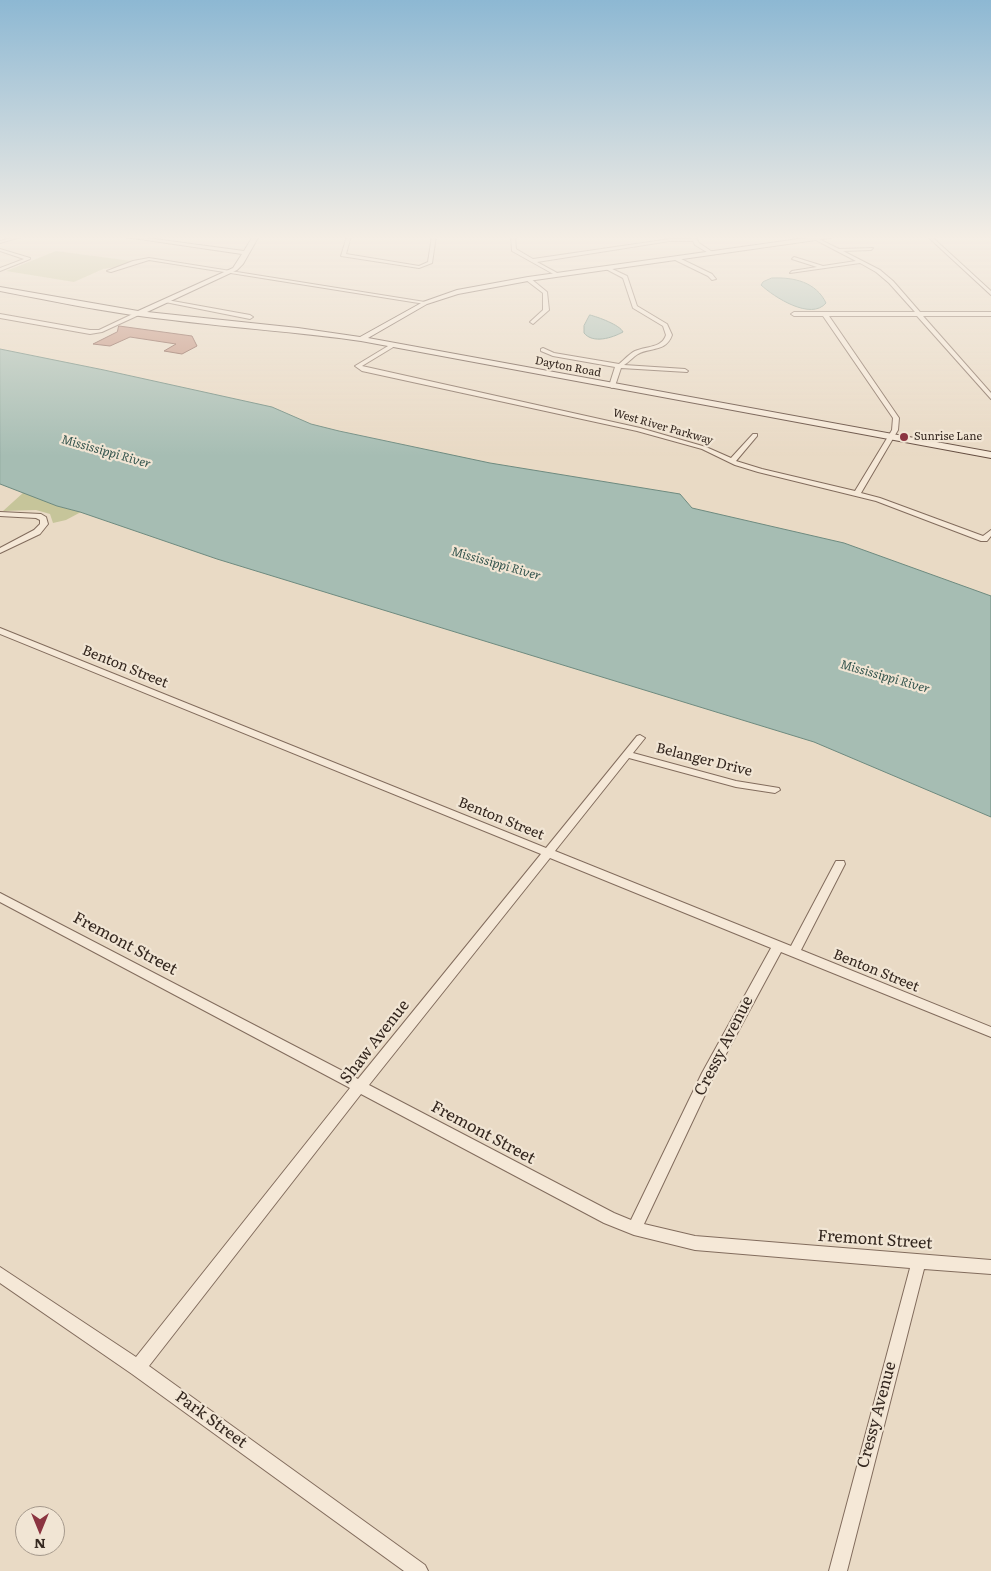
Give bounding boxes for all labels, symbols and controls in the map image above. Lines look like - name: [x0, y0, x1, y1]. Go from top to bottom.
- street label: Dayton Road: [534, 354, 602, 380]
- street label: West River Parkway: [611, 406, 715, 448]
- place label: Sunrise Lane: [914, 430, 982, 444]
- marker: Sunrise Lane: [898, 431, 910, 443]
- water label: Mississippi River: [60, 432, 152, 472]
- water label: Mississippi River: [450, 544, 542, 584]
- street label: Benton Street: [80, 642, 170, 692]
- water label: Mississippi River: [839, 657, 931, 697]
- street label: Belanger Drive: [654, 740, 754, 780]
- street label: Benton Street: [456, 794, 546, 844]
- street label: Fremont Street: [70, 908, 180, 980]
- street label: Benton Street: [831, 946, 921, 996]
- street label: Cressy Avenue: [691, 993, 757, 1099]
- street label: Shaw Avenue: [336, 996, 414, 1088]
- street label: Fremont Street: [428, 1097, 538, 1169]
- street label: Fremont Street: [817, 1226, 933, 1254]
- street label: Cressy Avenue: [854, 1360, 900, 1470]
- street label: Park Street: [171, 1388, 251, 1452]
- north arrow: [15, 1506, 65, 1556]
- text: N: [34, 1535, 46, 1555]

